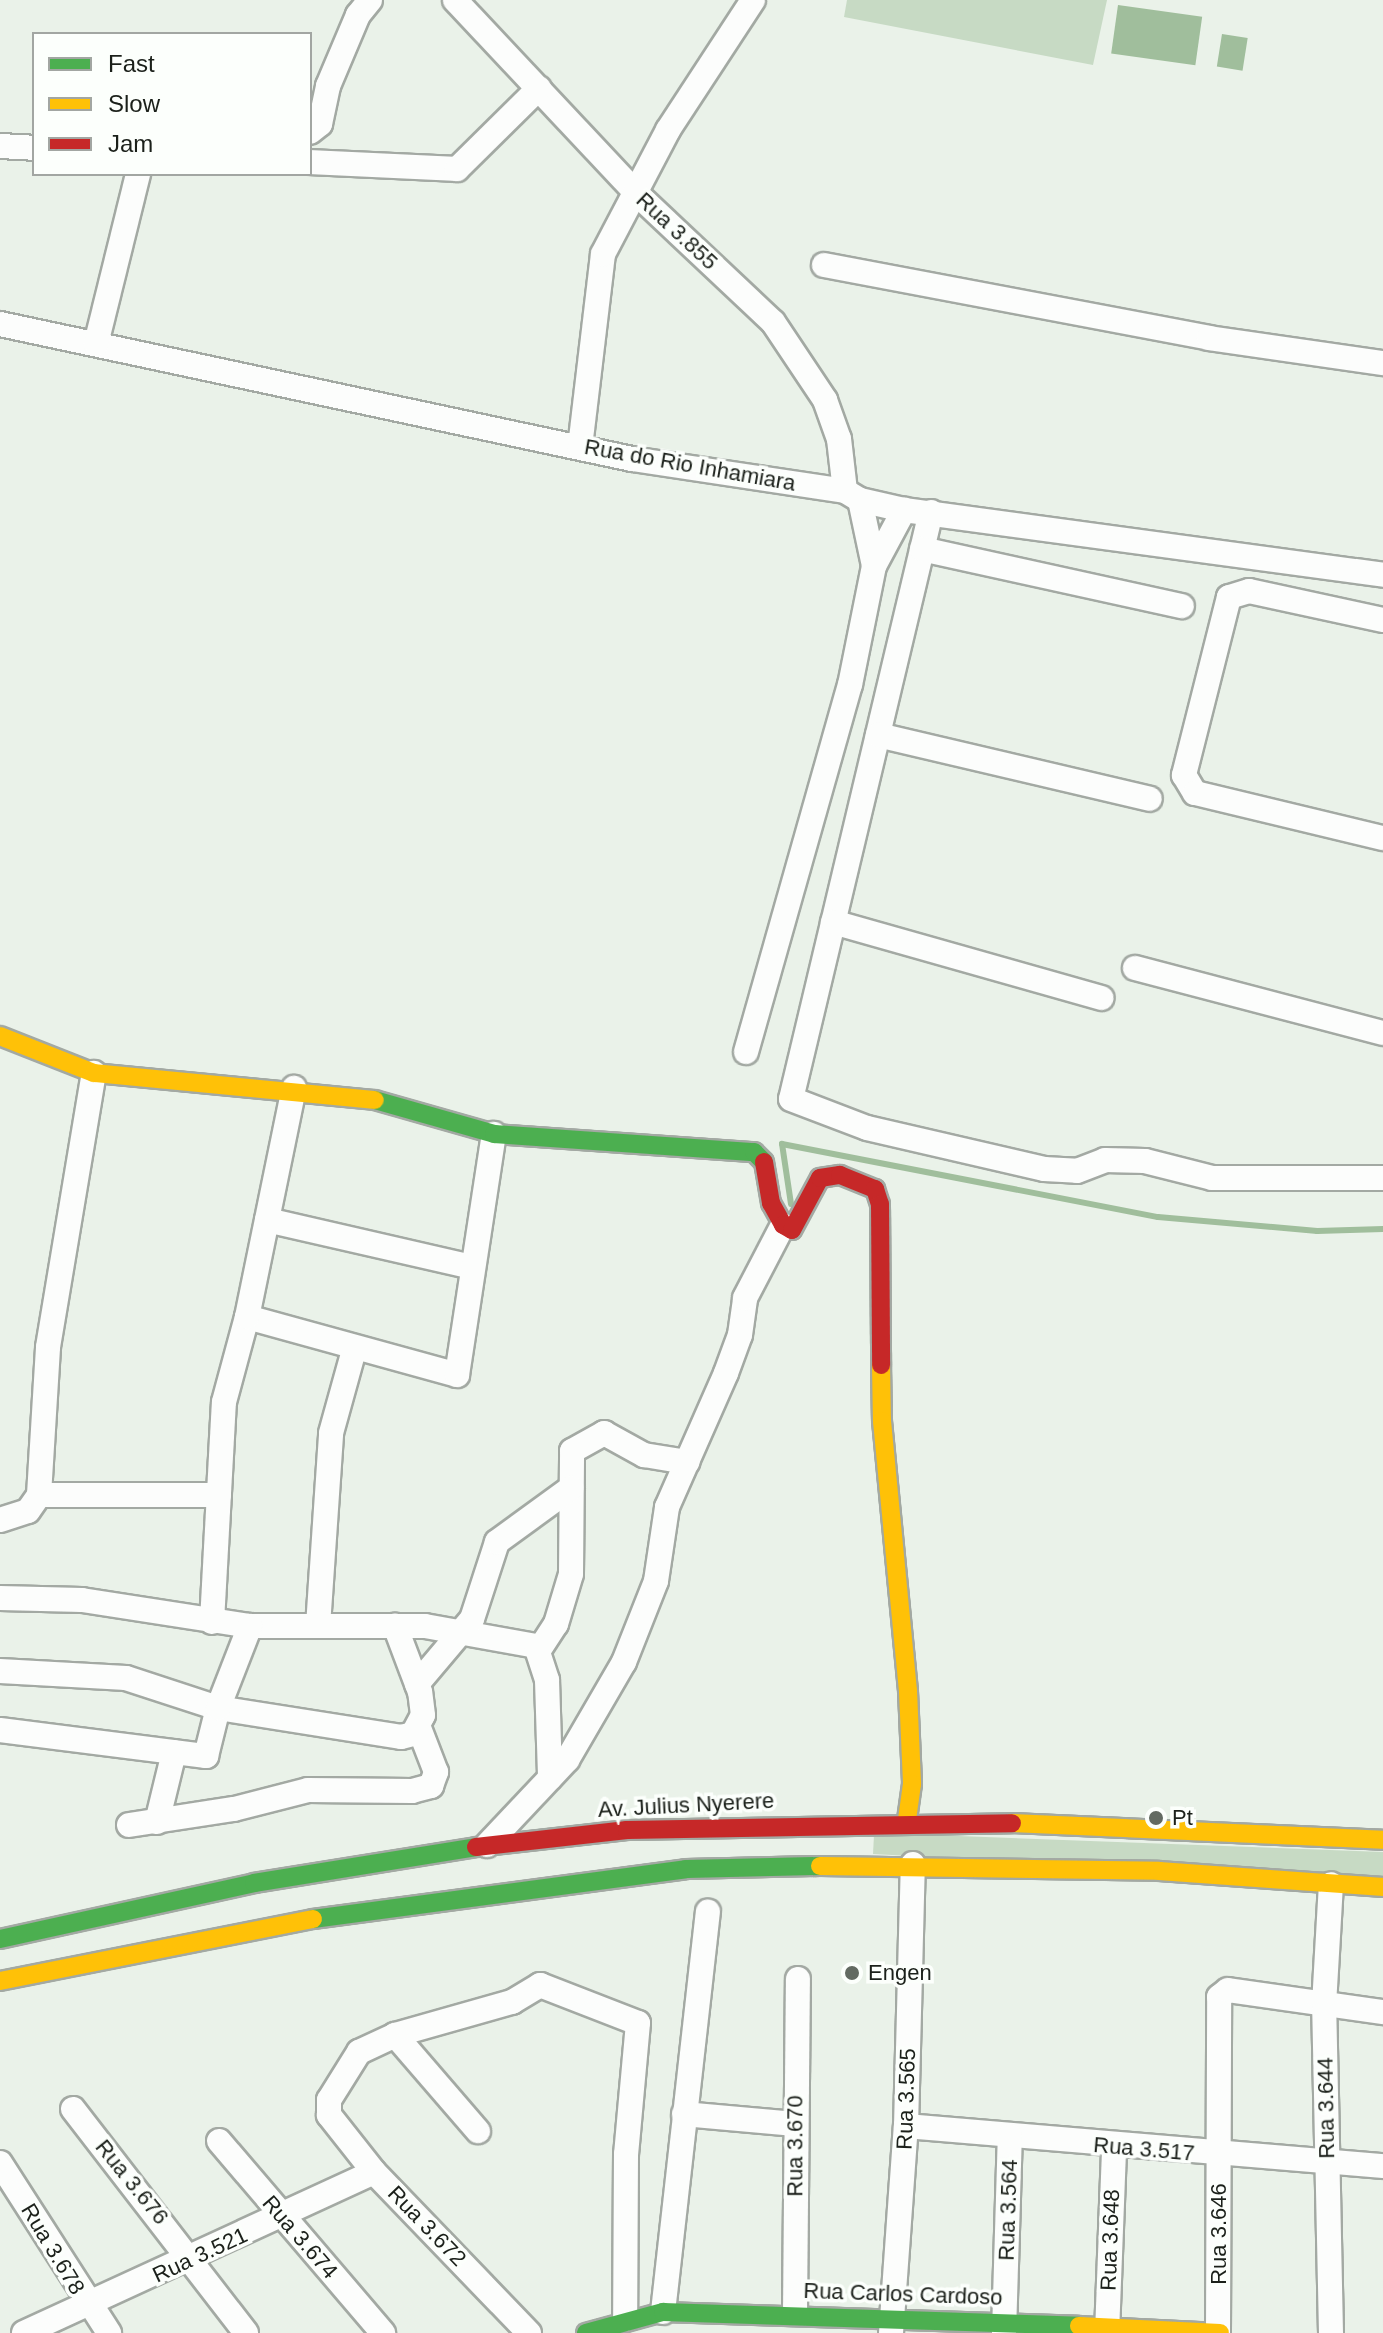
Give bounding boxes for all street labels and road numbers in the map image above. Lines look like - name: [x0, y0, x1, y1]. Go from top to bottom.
- street label: Rua 3.855: [631, 187, 723, 275]
- street label: Rua do Rio Inhamiara: [582, 433, 798, 497]
- street label: Av. Julius Nyerere: [597, 1787, 775, 1823]
- street label: Rua 3.565: [891, 2048, 921, 2150]
- street label: Rua 3.644: [1312, 2057, 1340, 2159]
- street label: Rua 3.670: [782, 2095, 808, 2197]
- street label: Rua 3.517: [1092, 2131, 1196, 2167]
- street label: Rua 3.676: [90, 2134, 174, 2230]
- street label: Rua 3.564: [993, 2159, 1023, 2261]
- street label: Rua 3.672: [382, 2180, 472, 2272]
- street label: Rua 3.646: [1206, 2183, 1232, 2285]
- street label: Rua 3.648: [1095, 2189, 1125, 2291]
- street label: Rua 3.674: [257, 2190, 343, 2284]
- street label: Rua 3.678: [16, 2199, 90, 2299]
- street label: Rua 3.521: [148, 2222, 252, 2288]
- street label: Rua Carlos Cardoso: [803, 2277, 1003, 2311]

